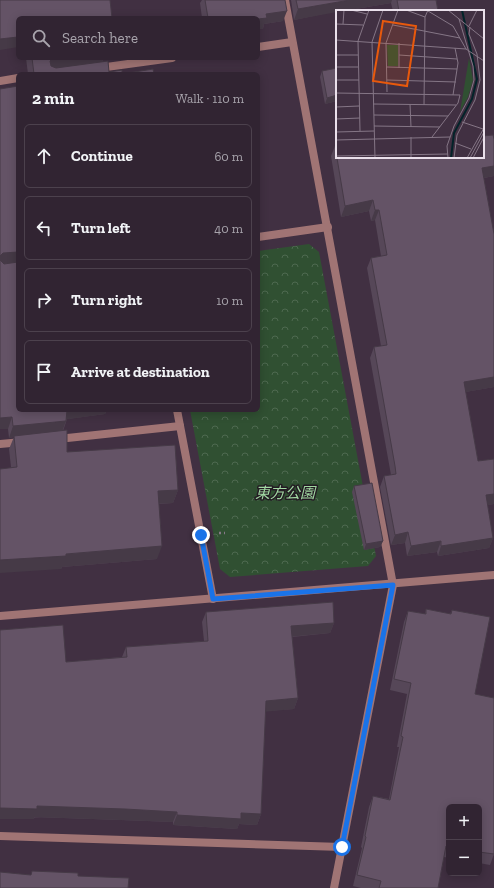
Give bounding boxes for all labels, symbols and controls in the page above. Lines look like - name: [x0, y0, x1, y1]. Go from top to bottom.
- inset map: [336, 10, 484, 158]
- search box: [16, 16, 260, 60]
- icon: search: [30, 27, 52, 49]
- text: Search here: [62, 29, 138, 47]
- text: 2 min: [32, 88, 74, 108]
- text: Walk · 110 m: [176, 91, 244, 106]
- icon: ahead: [33, 145, 55, 167]
- text: Continue: [71, 147, 133, 165]
- text: 60 m: [214, 149, 243, 164]
- icon: left: [33, 217, 55, 239]
- text: Turn left: [71, 219, 131, 237]
- text: 40 m: [214, 221, 243, 236]
- icon: right: [33, 289, 55, 311]
- text: Turn right: [71, 291, 142, 309]
- text: 10 m: [216, 293, 243, 308]
- icon: arrive: [33, 361, 55, 383]
- text: Arrive at destination: [71, 363, 210, 381]
- park label: 東方公園: [255, 484, 317, 502]
- route end: [192, 526, 210, 544]
- map controls: [446, 804, 482, 876]
- button: +: [446, 804, 482, 840]
- route start: [333, 838, 351, 856]
- button: −: [446, 840, 482, 876]

